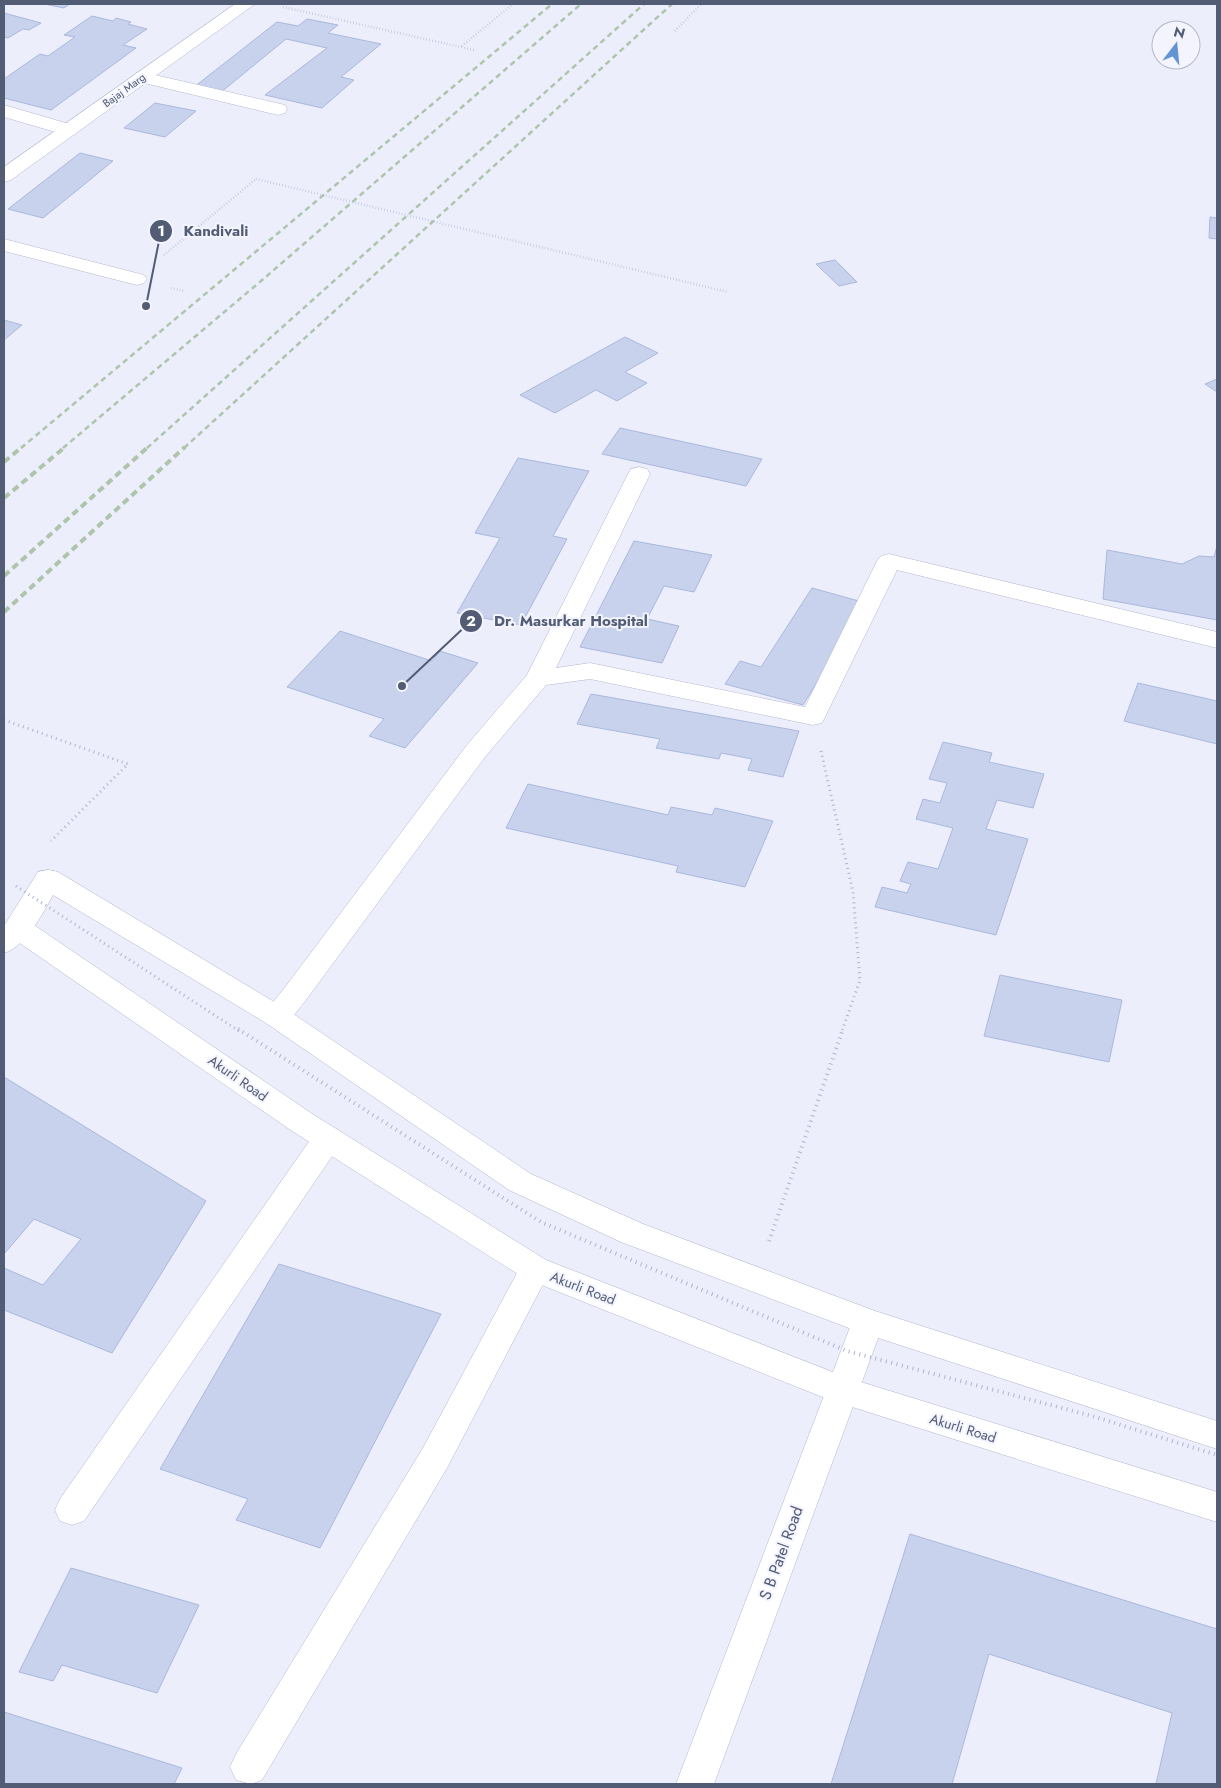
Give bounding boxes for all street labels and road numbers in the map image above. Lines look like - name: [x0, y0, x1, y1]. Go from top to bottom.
- street label: Bajaj Marg: [99, 69, 149, 111]
- street label: Akurli Road: [204, 1050, 272, 1106]
- street label: Akurli Road: [547, 1266, 619, 1310]
- street label: Akurli Road: [927, 1408, 999, 1448]
- street label: S B Patel Road: [753, 1503, 809, 1603]

